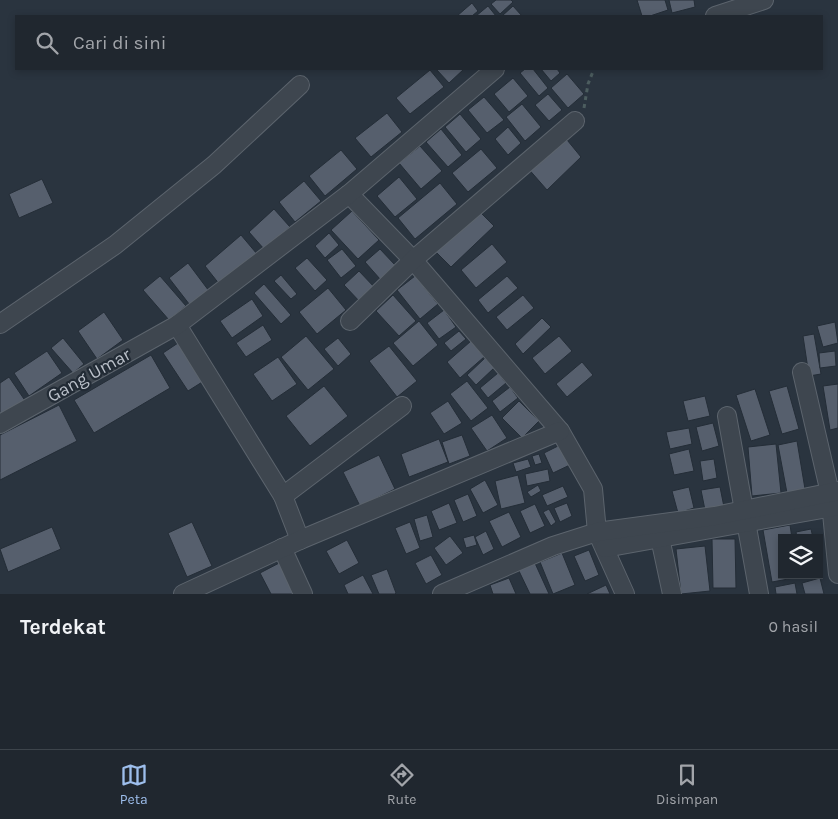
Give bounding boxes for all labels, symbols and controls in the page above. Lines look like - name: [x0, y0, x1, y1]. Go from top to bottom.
- search box: [15, 15, 823, 70]
- icon: search: [33, 29, 61, 57]
- text: Cari di sini: [73, 32, 166, 54]
- street label: Gang Umar: [44, 343, 135, 407]
- map controls: [778, 534, 823, 579]
- button: layers: [778, 534, 823, 579]
- text: Terdekat: [20, 615, 106, 639]
- text: 0 hasil: [769, 617, 818, 636]
- tab: Peta: [120, 761, 148, 808]
- tab: Rute: [387, 761, 417, 808]
- tab: Disimpan: [656, 761, 718, 808]

